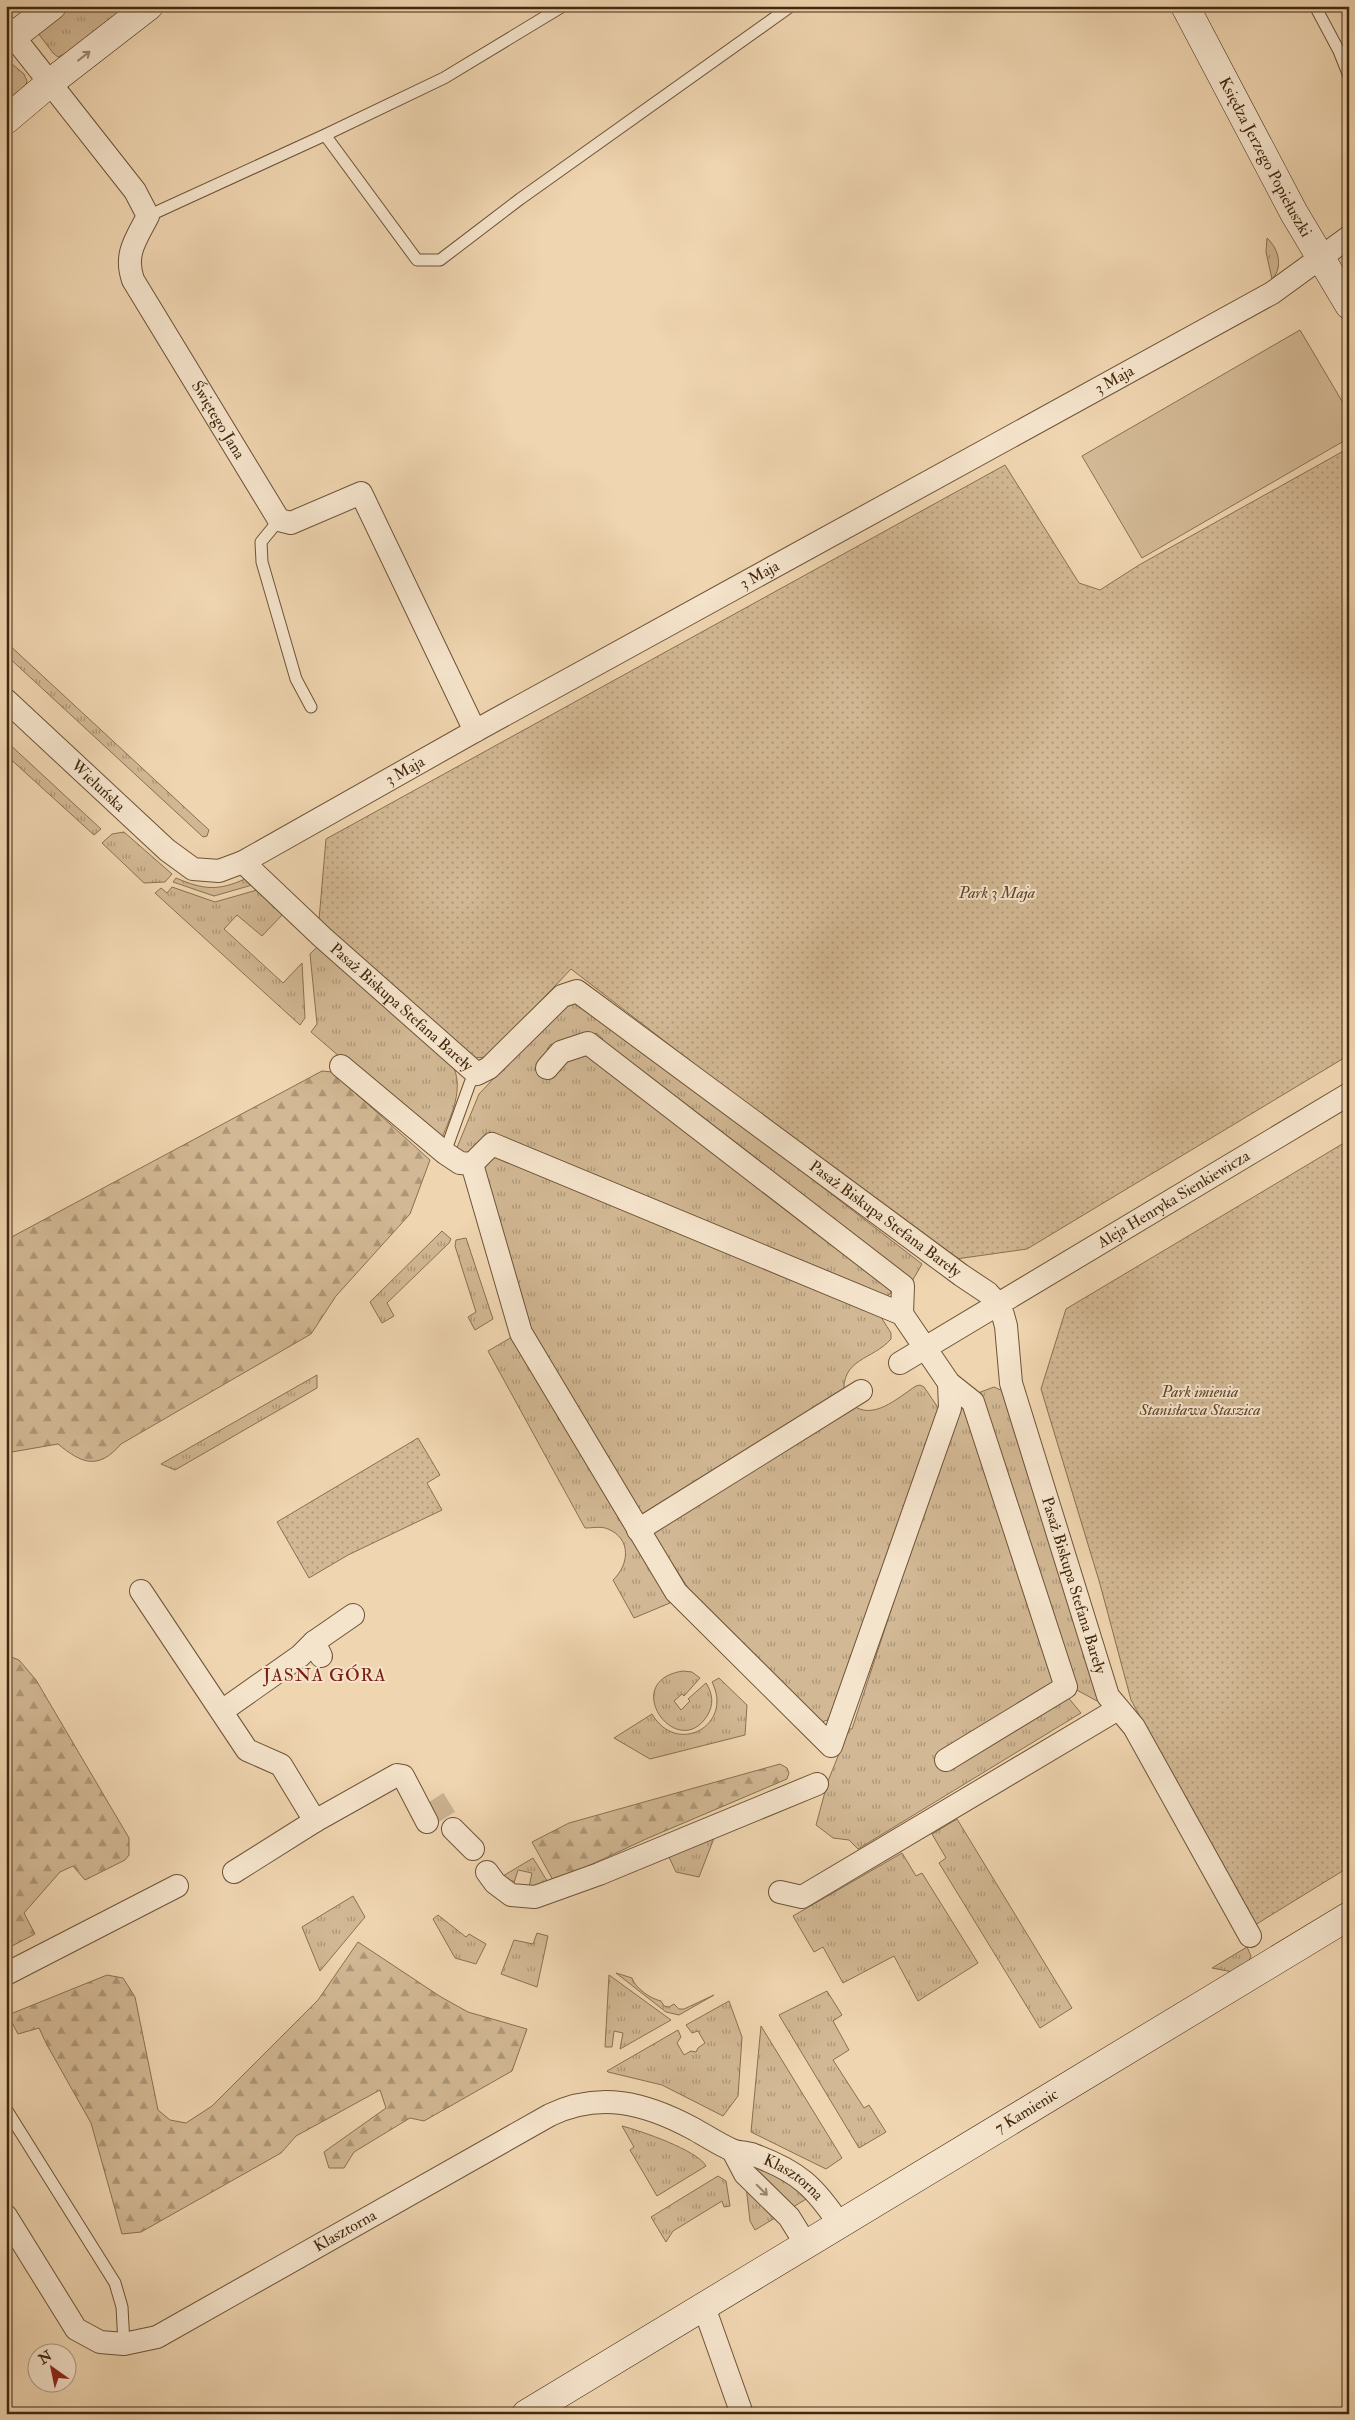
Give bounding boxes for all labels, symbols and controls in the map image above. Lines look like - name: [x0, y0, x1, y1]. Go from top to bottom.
- one-way arrow: [78, 50, 91, 61]
- street label: Księdza Jerzego Popiełuszki: [1214, 74, 1316, 241]
- street label: 3 Maja: [1091, 361, 1138, 398]
- street label: Świętego Jana: [187, 377, 250, 463]
- street label: 3 Maja: [736, 556, 783, 593]
- street label: 3 Maja: [382, 751, 428, 790]
- street label: Wieluńska: [66, 755, 130, 816]
- park label: Park 3 Maja: [958, 883, 1035, 903]
- street label: Pasaż Biskupa Stefana Bareły: [326, 939, 478, 1076]
- street label: Aleja Henryka Sienkiewicza: [1093, 1145, 1254, 1253]
- street label: Pasaż Biskupa Stefana Bareły: [805, 1156, 966, 1282]
- park label: Park imienia Stanisława Staszica: [1138, 1382, 1261, 1420]
- street label: Pasaż Biskupa Stefana Bareły: [1037, 1494, 1111, 1677]
- district label: JASNA GÓRA: [262, 1664, 387, 1687]
- street label: 7 Kamienic: [991, 2084, 1062, 2138]
- street label: Klasztorna: [761, 2150, 828, 2205]
- one-way arrow: [756, 2184, 768, 2196]
- street label: Klasztorna: [310, 2205, 380, 2256]
- north arrow: [28, 2342, 78, 2392]
- text: N: [34, 2347, 55, 2369]

